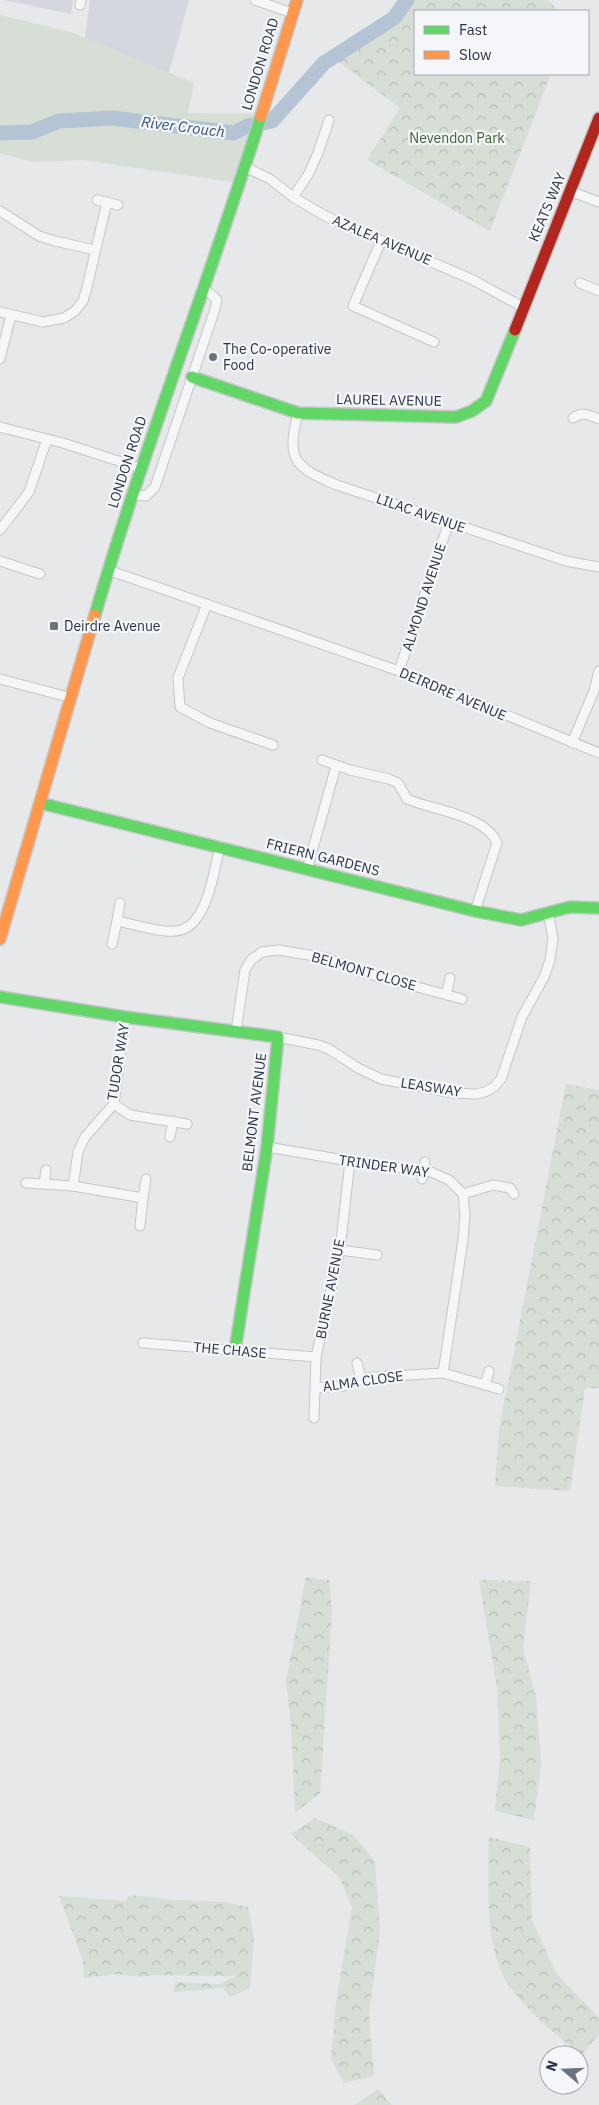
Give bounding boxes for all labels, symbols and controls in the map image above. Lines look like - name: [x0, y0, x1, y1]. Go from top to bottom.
- legend: [414, 10, 589, 75]
- street label: LONDON ROAD: [237, 16, 283, 112]
- text: Fast: [459, 20, 487, 39]
- text: Slow: [459, 45, 492, 64]
- water label: River Crouch: [140, 112, 226, 141]
- park label: Nevendon Park: [409, 129, 505, 147]
- street label: KEATS WAY: [524, 169, 570, 244]
- street label: AZALEA AVENUE: [330, 211, 434, 269]
- place label: The Co-operative Food: [223, 340, 332, 374]
- marker: The Co-operative Food: [207, 351, 219, 363]
- street label: LAUREL AVENUE: [336, 390, 442, 410]
- street label: LONDON ROAD: [104, 414, 150, 510]
- street label: LILAC AVENUE: [374, 489, 468, 537]
- street label: ALMOND AVENUE: [398, 541, 450, 653]
- place label: Deirdre Avenue: [64, 617, 161, 635]
- marker: Deirdre Avenue: [48, 620, 60, 632]
- street label: DEIRDRE AVENUE: [397, 663, 509, 725]
- street label: FRIERN GARDENS: [265, 834, 381, 880]
- street label: BELMONT CLOSE: [309, 947, 419, 995]
- street label: TUDOR WAY: [103, 1021, 133, 1102]
- street label: BELMONT AVENUE: [238, 1052, 270, 1172]
- street label: LEASWAY: [399, 1073, 463, 1101]
- street label: TRINDER WAY: [338, 1151, 431, 1181]
- street label: BURNE AVENUE: [311, 1237, 349, 1341]
- street label: THE CHASE: [193, 1338, 267, 1362]
- street label: ALMA CLOSE: [322, 1366, 404, 1396]
- north arrow: [539, 2045, 589, 2095]
- text: N: [542, 2058, 562, 2073]

